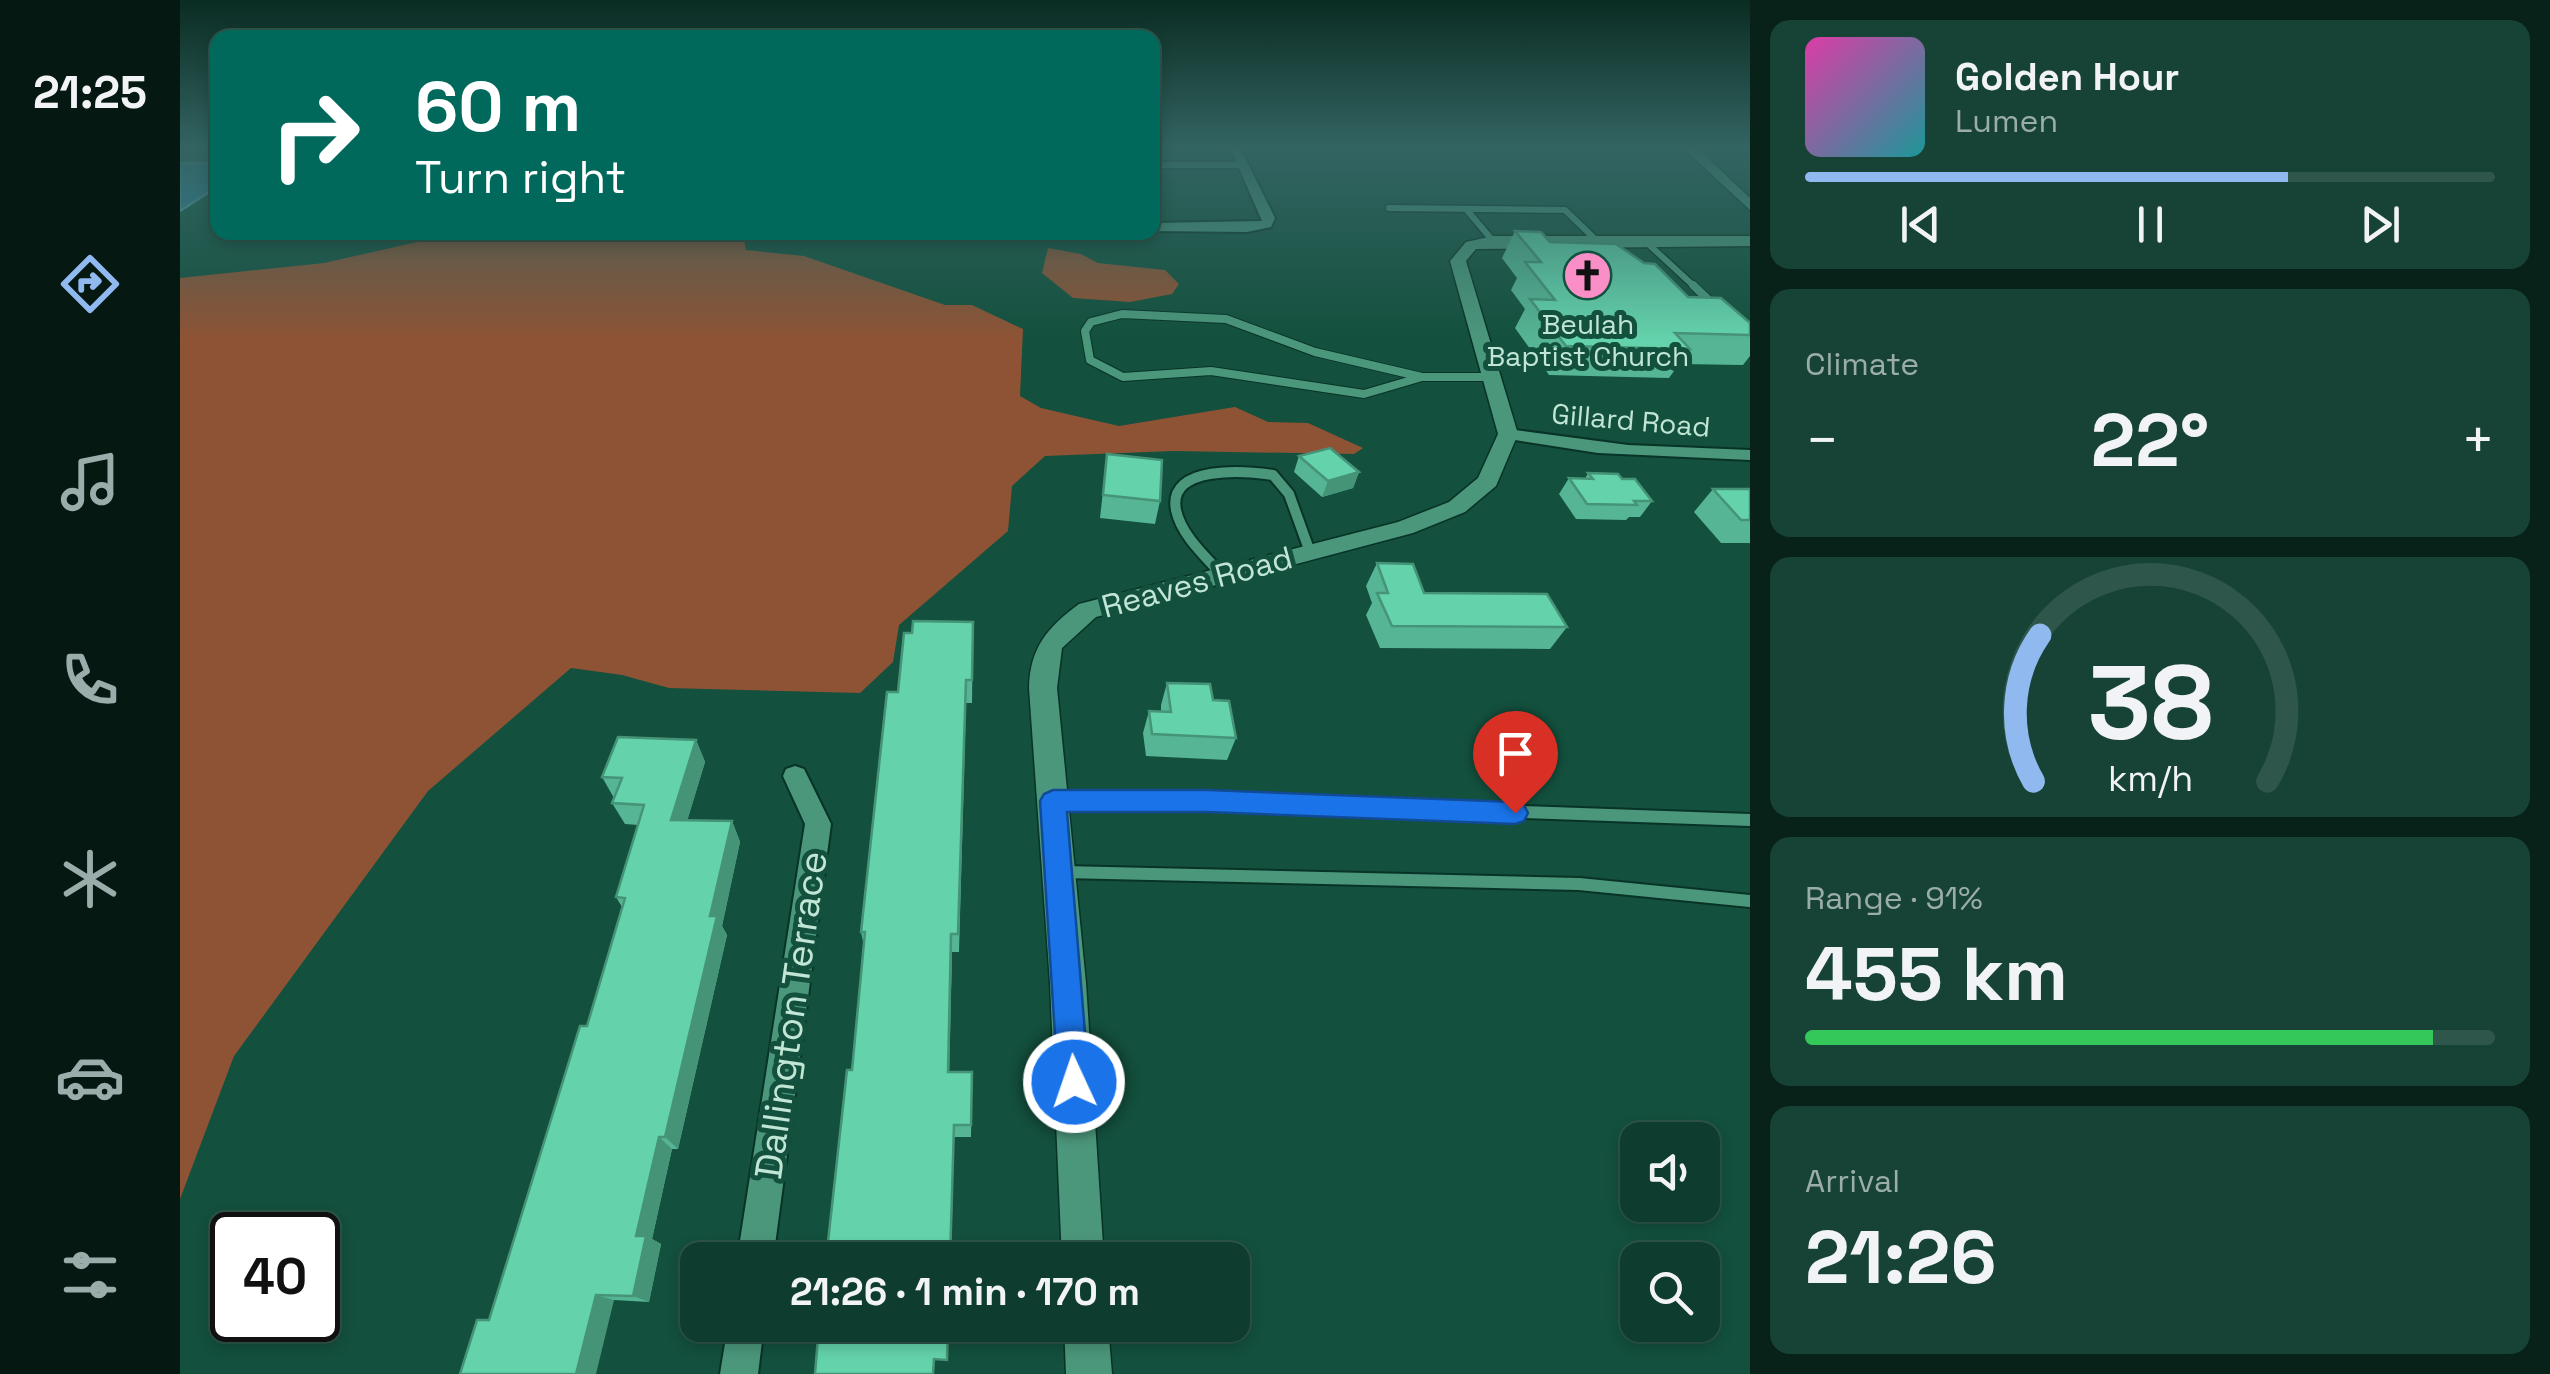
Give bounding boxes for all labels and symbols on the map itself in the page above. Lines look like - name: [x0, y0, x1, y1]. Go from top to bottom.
- church icon: Beulah Baptist Church: [1562, 250, 1614, 302]
- place label: Beulah Baptist Church: [1487, 306, 1689, 374]
- street label: Gillard Road: [1550, 395, 1712, 445]
- street label: Reaves Road: [1097, 537, 1297, 627]
- pin: [1473, 711, 1558, 814]
- street label: Dallington Terrace: [744, 848, 838, 1182]
- position arrow: [1022, 1030, 1126, 1134]
- speed limit sign: 40: [210, 1212, 340, 1342]

